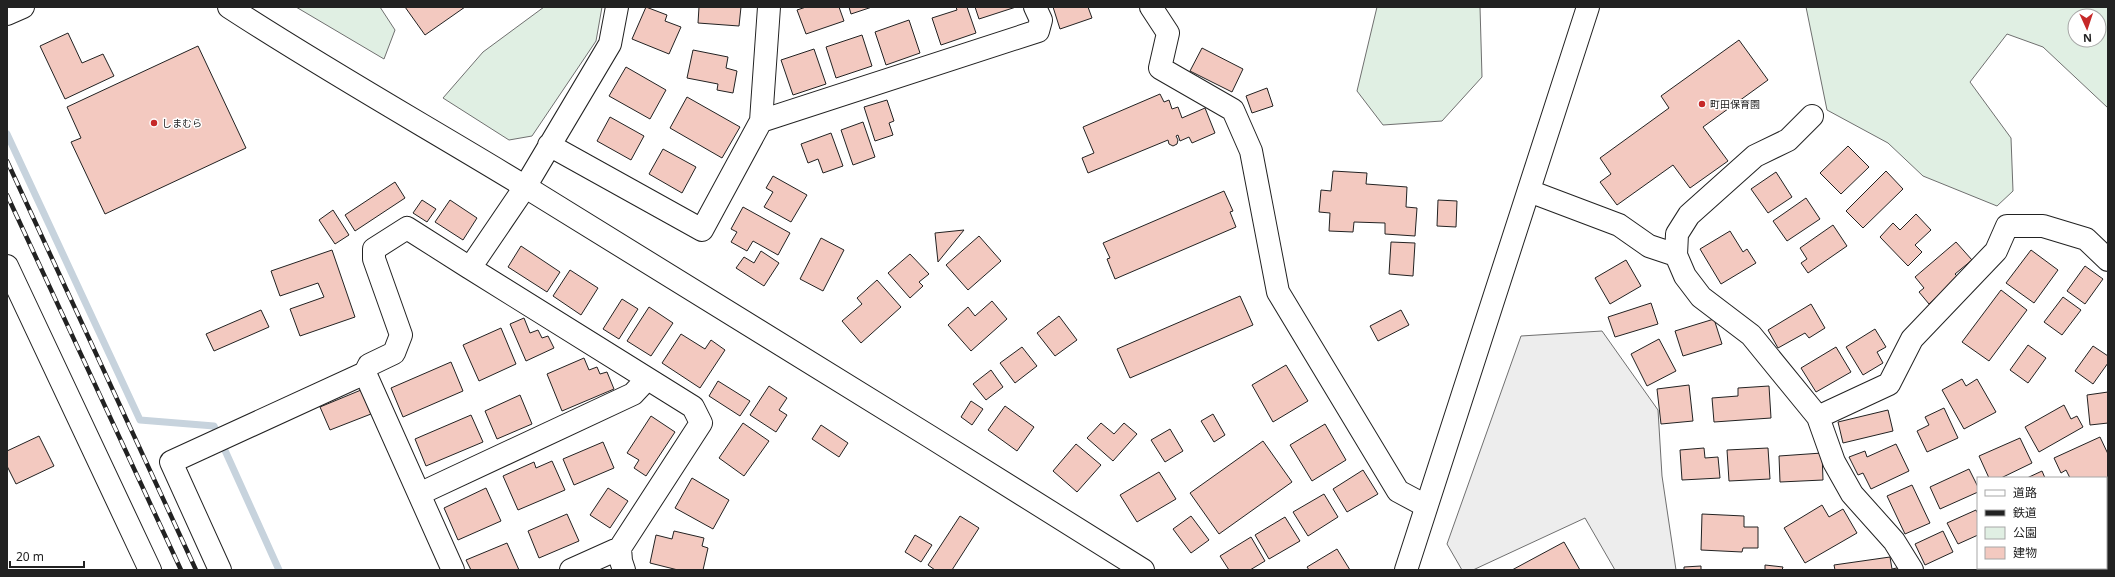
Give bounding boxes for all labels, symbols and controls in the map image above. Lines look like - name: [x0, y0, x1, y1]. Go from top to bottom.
- north arrow: [2067, 8, 2107, 48]
- text: N: [2083, 31, 2092, 46]
- place label: 町田保育園: [1710, 97, 1760, 111]
- marker: 町田保育園: [1697, 99, 1707, 109]
- place label: しまむら: [162, 116, 202, 130]
- marker: しまむら: [149, 118, 159, 128]
- legend: [1977, 477, 2107, 569]
- text: 道路: [2013, 484, 2037, 501]
- text: 鉄道: [2013, 504, 2037, 521]
- text: 公園: [2013, 524, 2037, 541]
- scale bar: [10, 543, 84, 569]
- text: 建物: [2013, 544, 2037, 561]
- text: 20 m: [16, 548, 44, 565]

